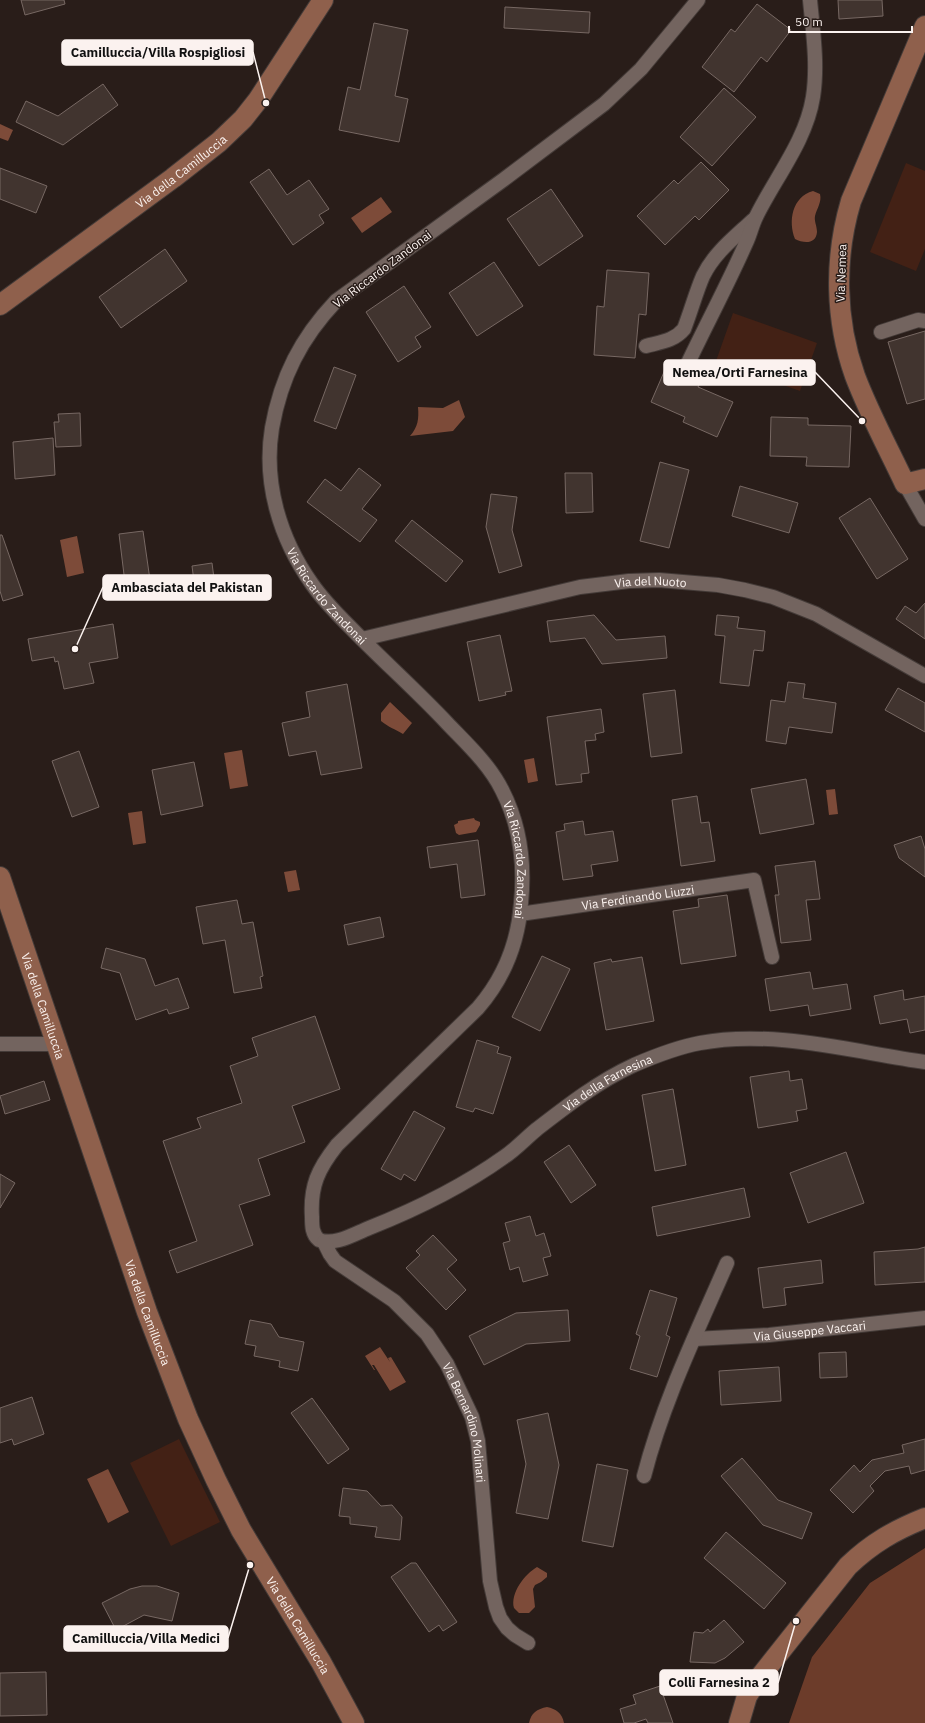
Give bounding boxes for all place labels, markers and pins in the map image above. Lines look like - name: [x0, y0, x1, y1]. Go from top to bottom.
- callout: Camilluccia/Villa Rospigliosi: [62, 40, 253, 65]
- callout: Nemea/Orti Farnesina: [664, 360, 815, 385]
- callout: Ambasciata del Pakistan: [103, 575, 271, 600]
- callout: Camilluccia/Villa Medici: [64, 1626, 228, 1651]
- callout: Colli Farnesina 2: [660, 1670, 778, 1695]

